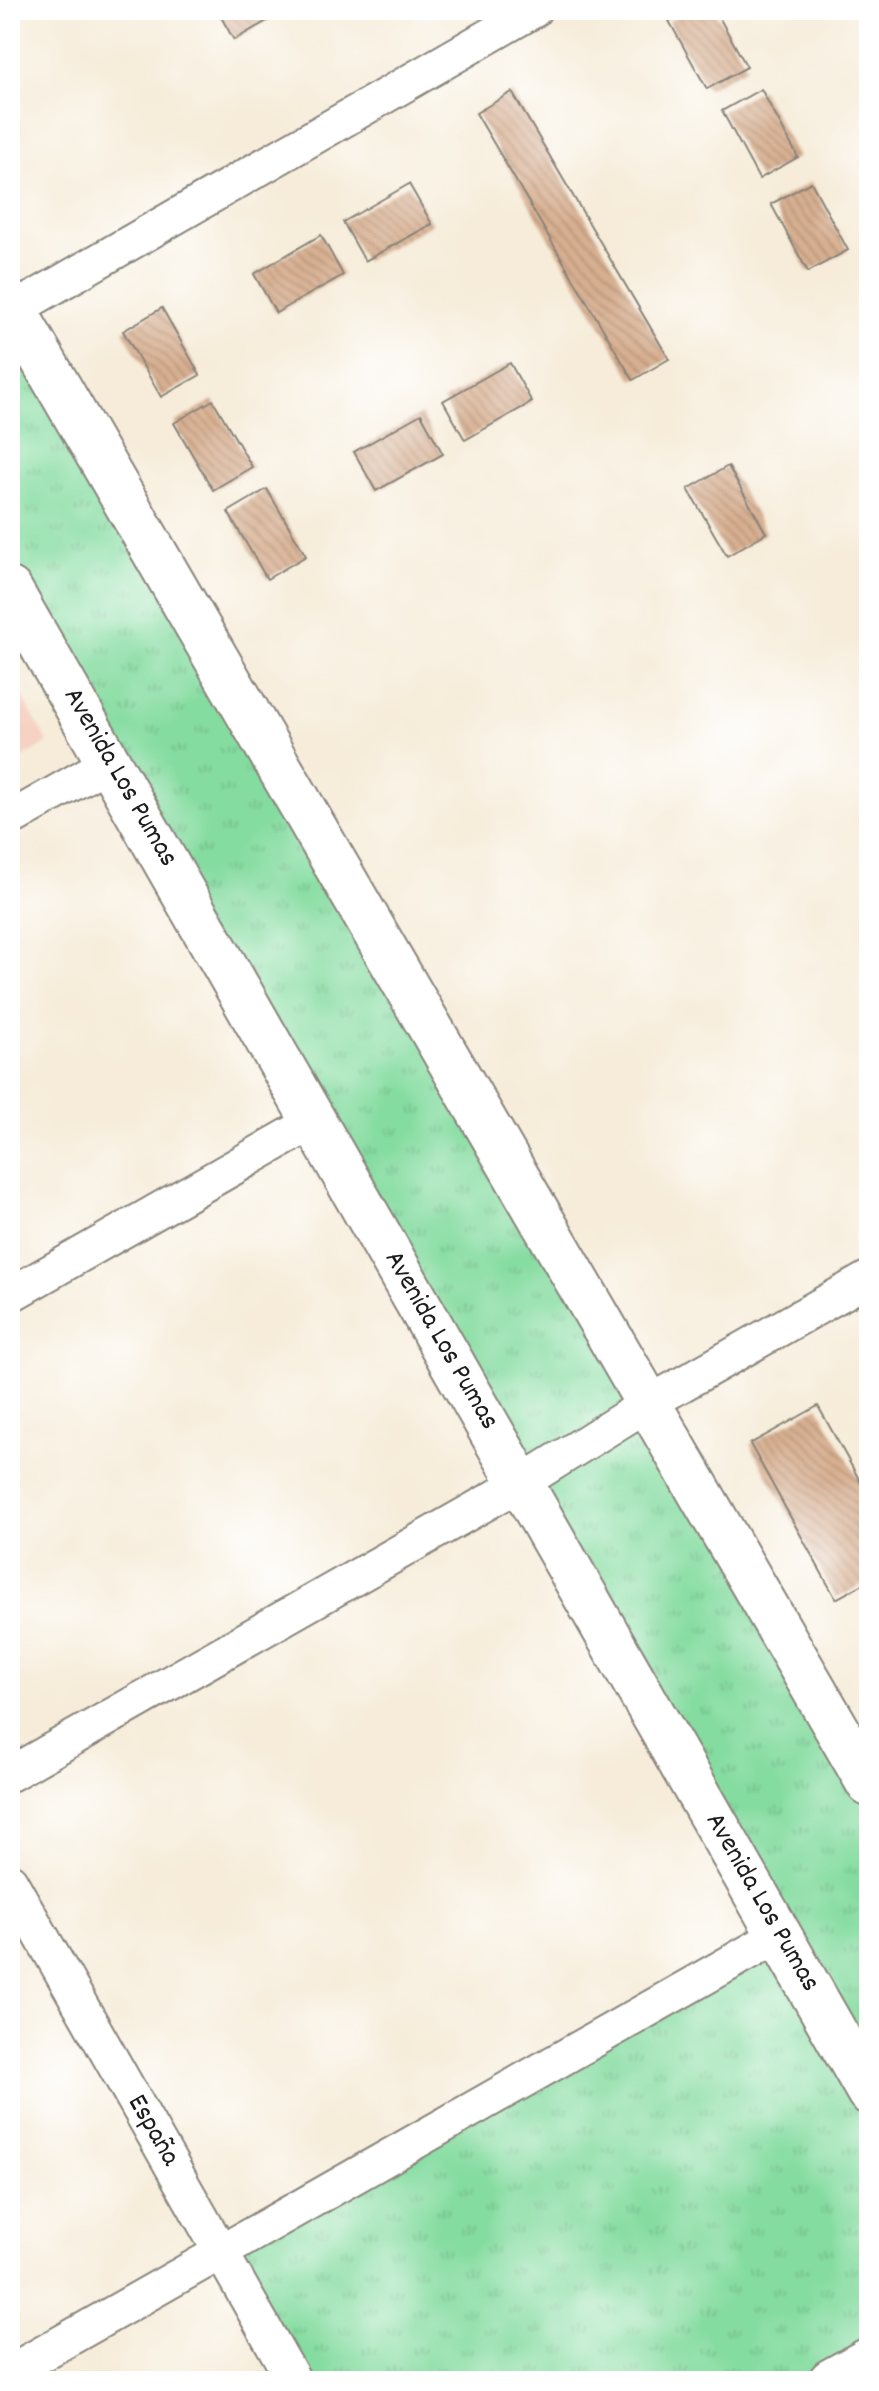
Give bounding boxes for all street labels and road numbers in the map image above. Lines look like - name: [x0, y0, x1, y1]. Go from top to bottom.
- street label: Avenida Los Pumas: [51, 681, 187, 875]
- street label: Avenida Los Pumas: [372, 1244, 508, 1438]
- street label: Avenida Los Pumas: [693, 1806, 829, 2000]
- street label: España: [116, 2088, 189, 2175]

